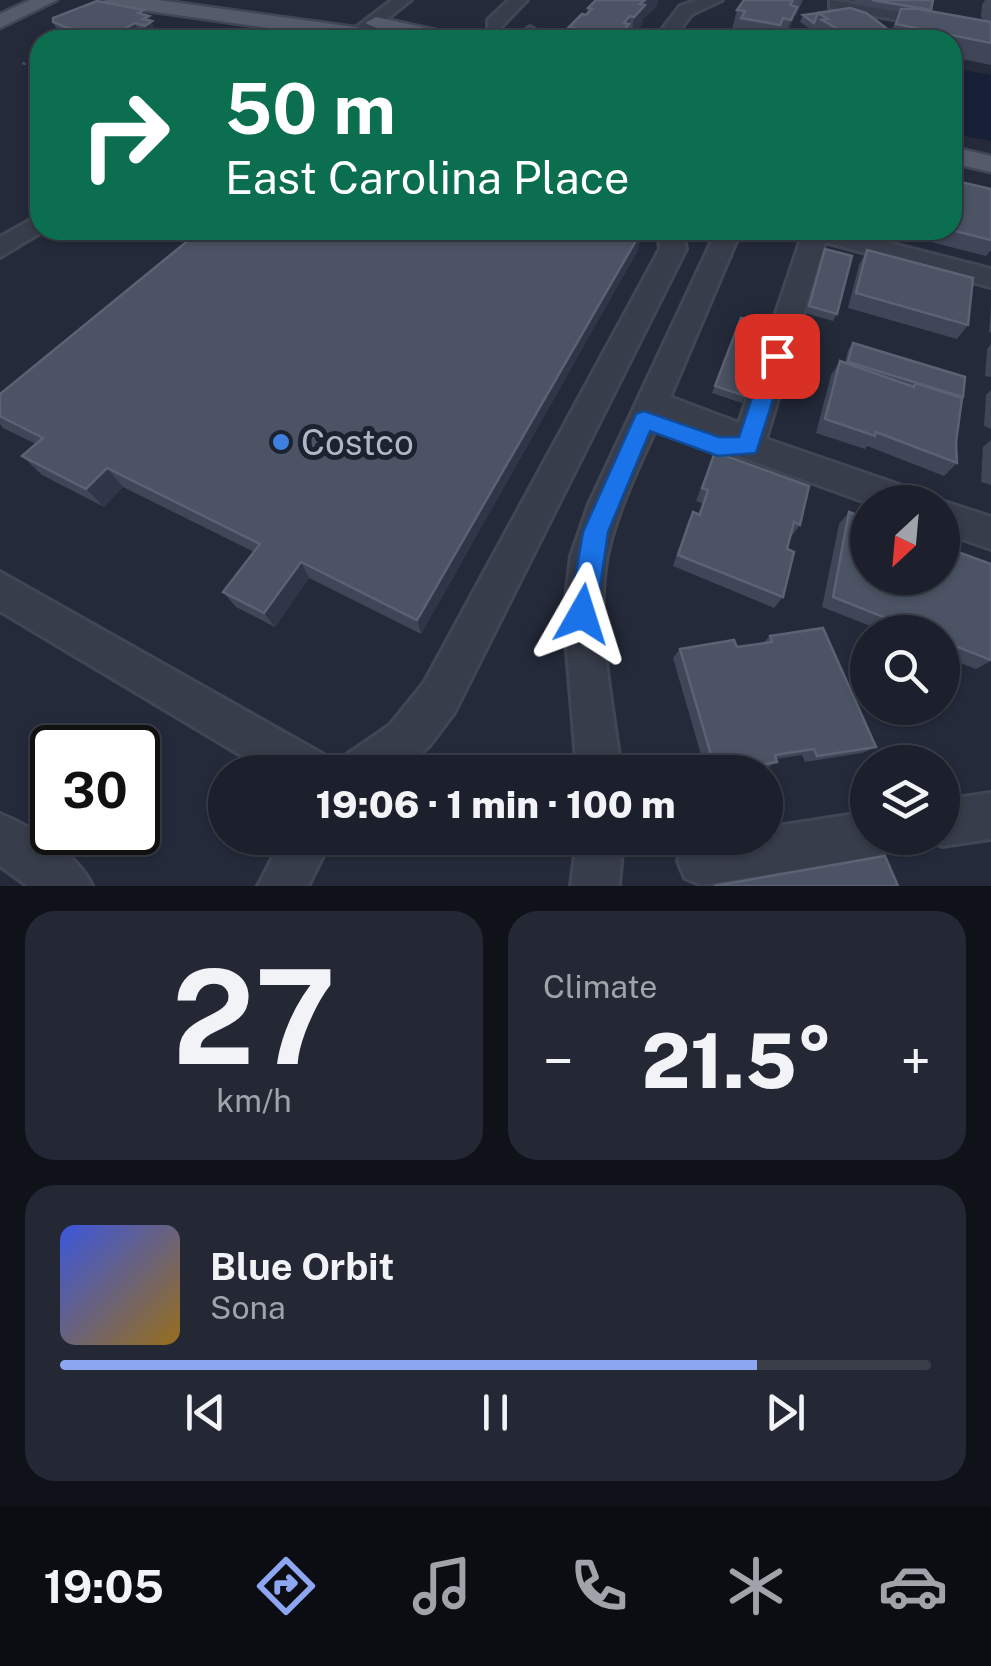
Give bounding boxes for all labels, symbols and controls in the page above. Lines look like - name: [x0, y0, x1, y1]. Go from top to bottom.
- text: 50 m: [225, 67, 396, 150]
- icon: right: [60, 70, 190, 200]
- text: East Carolina Place: [225, 151, 630, 204]
- pin: [735, 314, 820, 399]
- icon: arrive: [750, 329, 805, 384]
- place label: Costco: [301, 422, 414, 463]
- marker: Costco: [270, 431, 292, 453]
- north arrow: [850, 485, 960, 595]
- map controls: [850, 485, 960, 855]
- position arrow: [530, 562, 634, 666]
- button: search: [850, 615, 960, 725]
- speed limit sign: 30: [30, 725, 160, 855]
- button: layers: [850, 745, 960, 855]
- text: 19:06 · 1 min · 100 m: [315, 782, 676, 827]
- text: 27: [172, 941, 336, 1093]
- text: Climate: [543, 968, 657, 1005]
- text: 21.5°: [641, 1017, 833, 1105]
- text: −: [543, 1029, 574, 1093]
- text: +: [901, 1029, 931, 1093]
- text: km/h: [216, 1082, 292, 1119]
- text: Blue Orbit: [210, 1244, 394, 1289]
- text: Sona: [210, 1289, 286, 1326]
- icon: previous: [178, 1385, 233, 1440]
- icon: pause: [468, 1385, 523, 1440]
- icon: next: [758, 1385, 813, 1440]
- icon: directions: [251, 1551, 321, 1621]
- icon: music: [407, 1551, 477, 1621]
- icon: phone: [564, 1551, 634, 1621]
- icon: climate: [721, 1551, 791, 1621]
- icon: car: [878, 1551, 948, 1621]
- text: 19:05: [43, 1560, 164, 1613]

